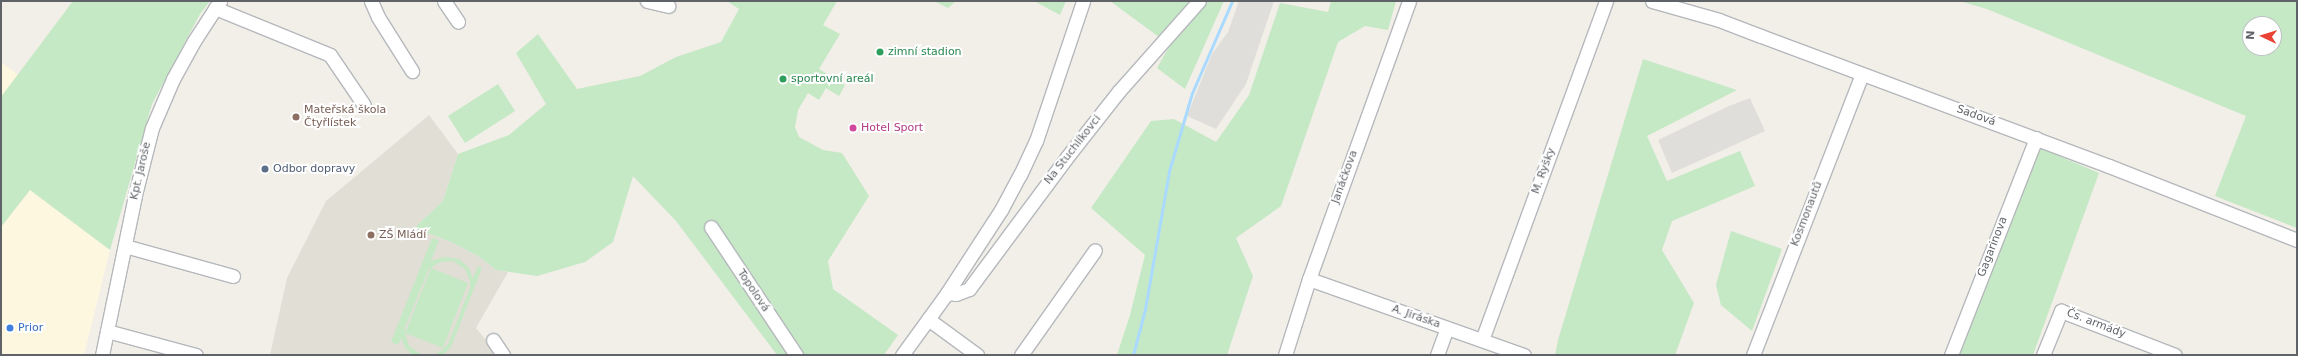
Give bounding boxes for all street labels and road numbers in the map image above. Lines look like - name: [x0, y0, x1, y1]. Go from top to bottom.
- street label: Sadová: [1955, 103, 1997, 129]
- street label: Na Stuchlíkovci: [1042, 113, 1104, 187]
- street label: Kpt. Jaroše: [128, 141, 154, 201]
- street label: M. Ryšky: [1530, 146, 1558, 196]
- street label: Janáčkova: [1329, 149, 1361, 205]
- street label: Kosmonautů: [1789, 180, 1825, 248]
- street label: Gagarinova: [1975, 215, 2011, 279]
- street label: Topolová: [734, 267, 772, 315]
- street label: A. Jiráska: [1390, 303, 1442, 331]
- street label: Čs. armády: [2064, 307, 2128, 341]

